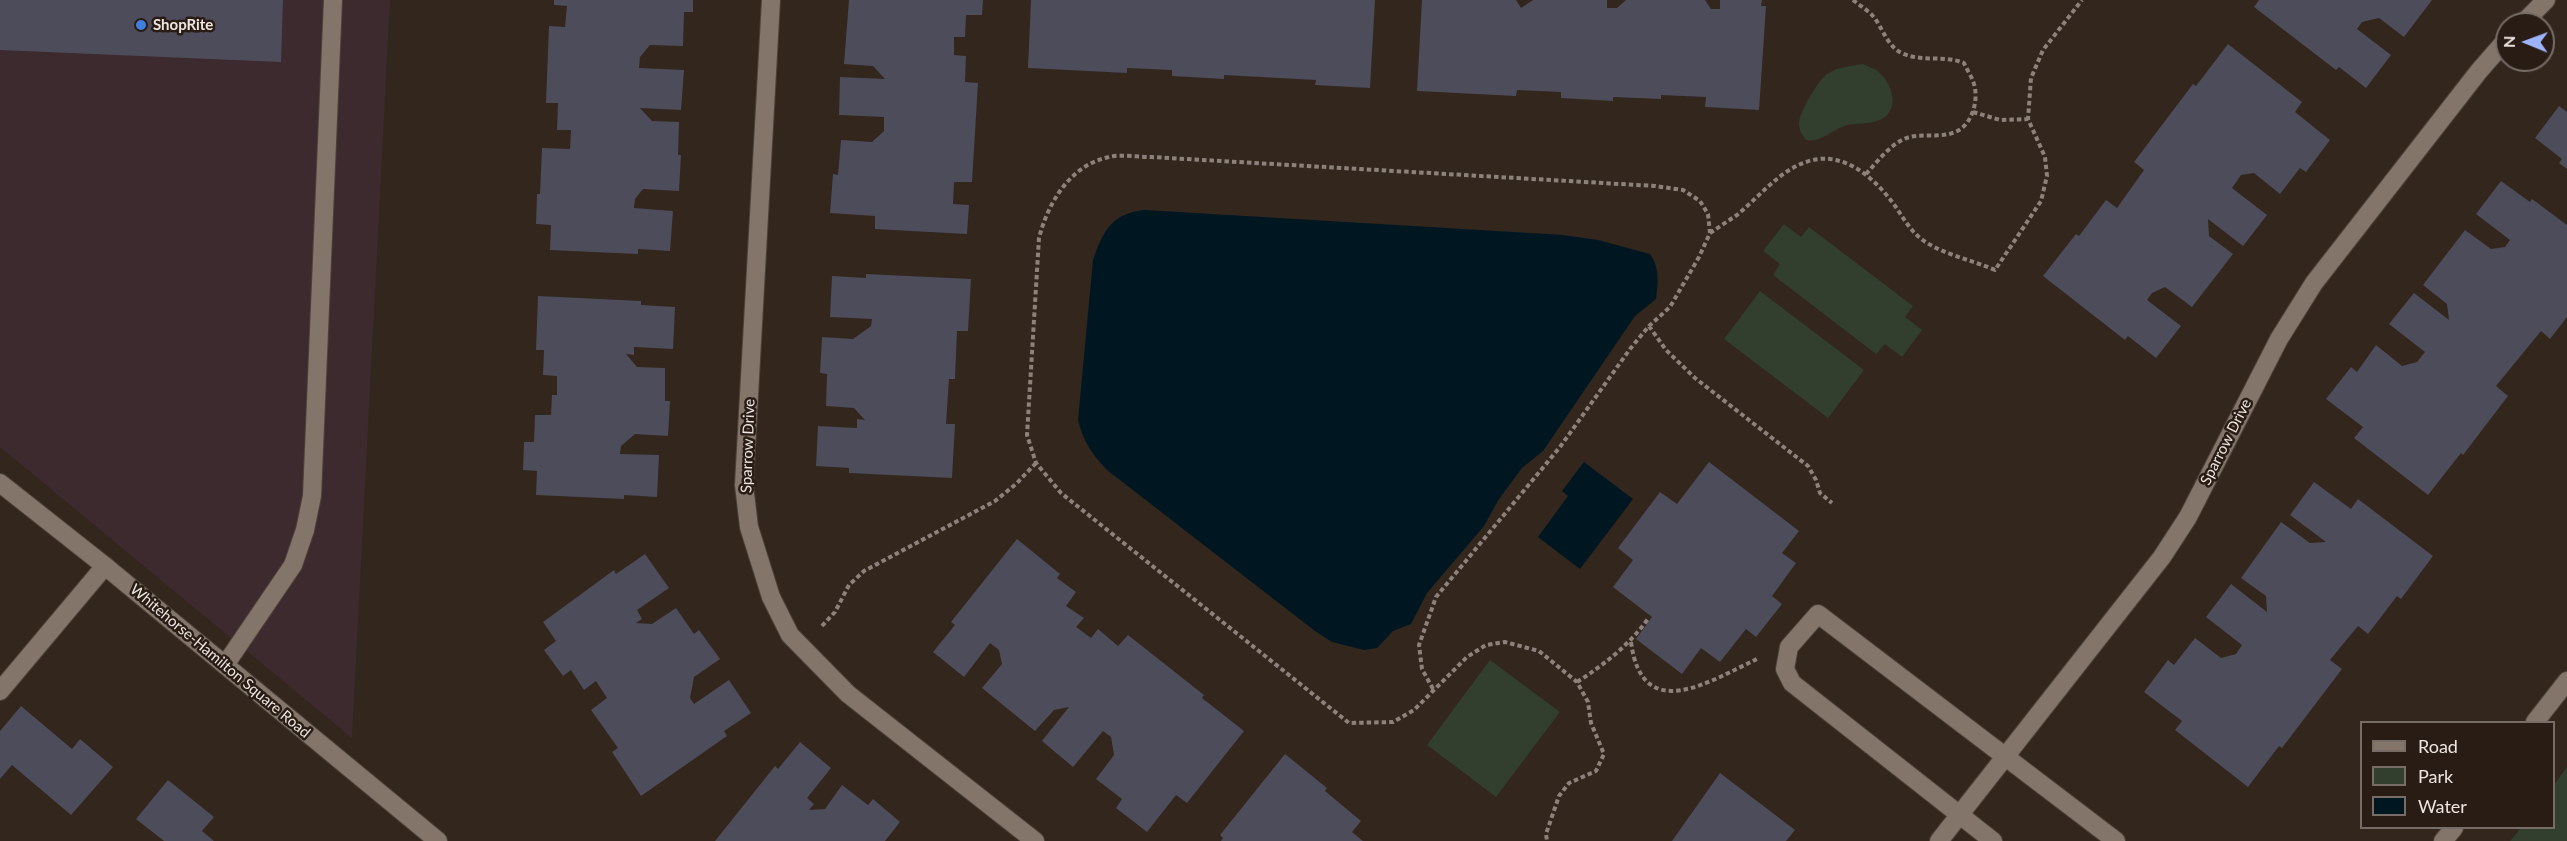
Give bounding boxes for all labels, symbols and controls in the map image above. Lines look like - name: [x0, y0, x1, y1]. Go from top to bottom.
- north arrow: [2495, 12, 2555, 72]
- place label: ShopRite: [153, 16, 213, 34]
- marker: ShopRite: [134, 18, 148, 32]
- text: N: [2499, 35, 2518, 48]
- street label: Sparrow Drive: [2197, 396, 2255, 488]
- street label: Sparrow Drive: [737, 399, 759, 493]
- street label: Whitehorse-Hamilton Square Road: [126, 580, 314, 742]
- legend: [2360, 721, 2555, 829]
- text: Road: [2418, 735, 2458, 757]
- text: Park: [2418, 765, 2453, 787]
- text: Water: [2418, 795, 2467, 817]

